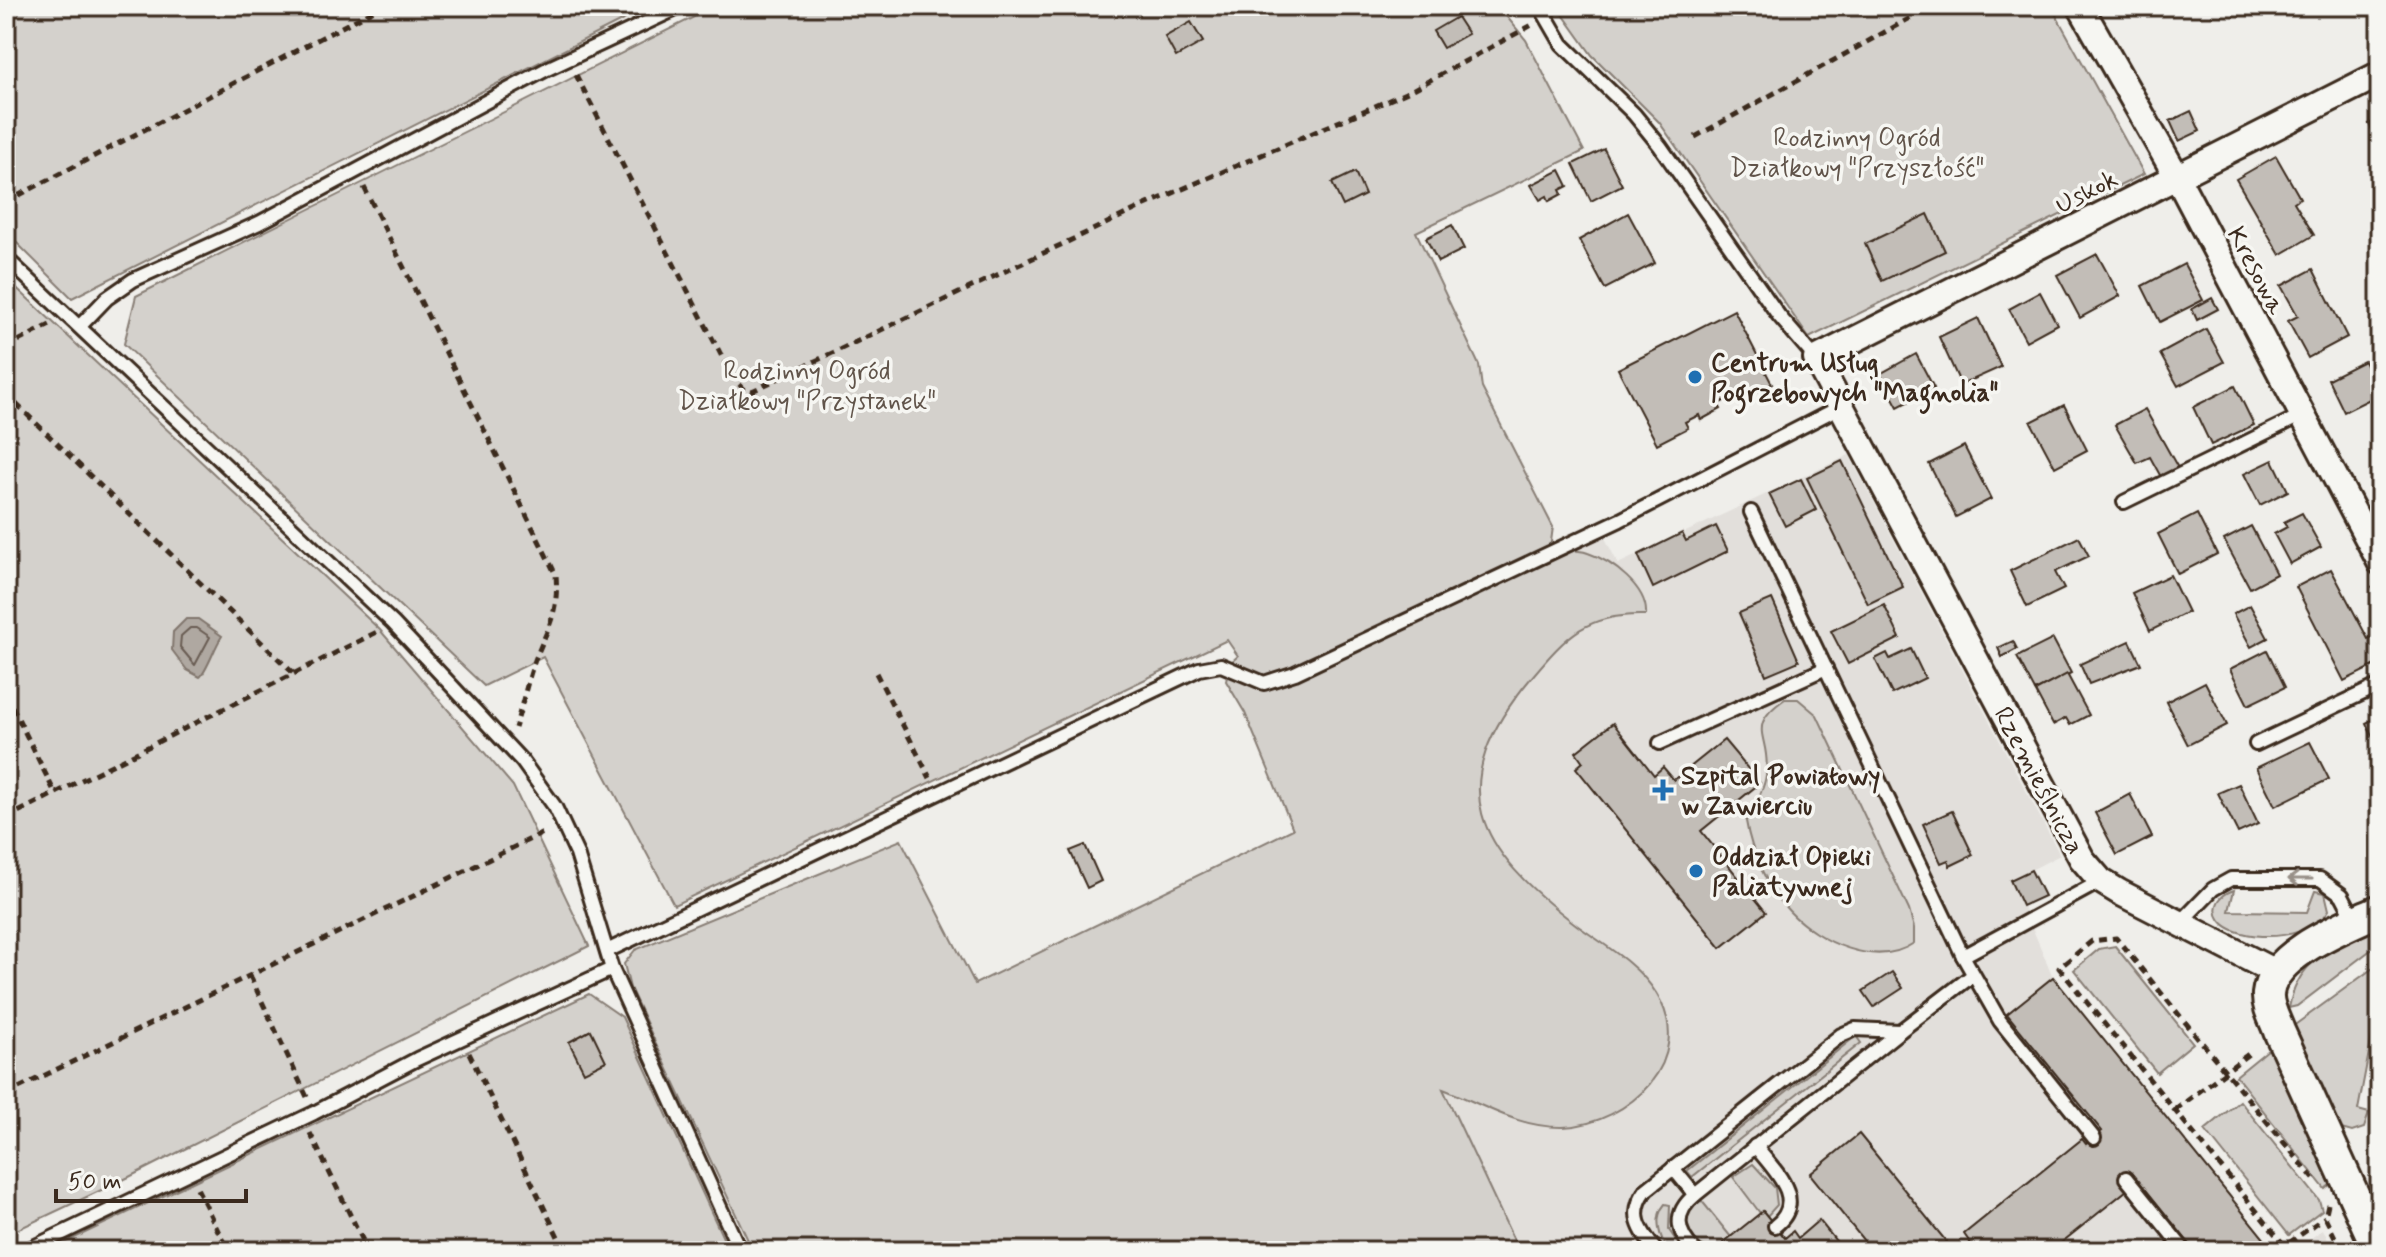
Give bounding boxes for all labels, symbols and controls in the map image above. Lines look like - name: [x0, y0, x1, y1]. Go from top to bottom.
- park label: Rodzinny Ogród Działkowy "Przyszłość": [1730, 122, 1984, 186]
- street label: Uskok: [2050, 163, 2124, 223]
- street label: Kresowa: [2218, 221, 2293, 321]
- place label: Centrum Usług Pogrzebowych "Magnolia": [1711, 347, 1998, 414]
- park label: Rodzinny Ogród Działkowy "Przystanek": [678, 355, 936, 419]
- marker: Centrum Usług Pogrzebowych "Magnolia": [1686, 368, 1704, 386]
- street label: Rzemieślnicza: [1985, 701, 2091, 861]
- place label: Szpital Powiatowy w Zawierciu: [1681, 760, 1880, 824]
- marker: Szpital Powiatowy w Zawierciu: [1652, 779, 1674, 801]
- place label: Oddział Opieki Paliatywnej: [1712, 841, 1871, 905]
- marker: Oddział Opieki Paliatywnej: [1687, 862, 1705, 880]
- one-way arrow: [2287, 871, 2314, 887]
- scale bar: [56, 1153, 246, 1203]
- text: 50 m: [68, 1167, 122, 1198]

